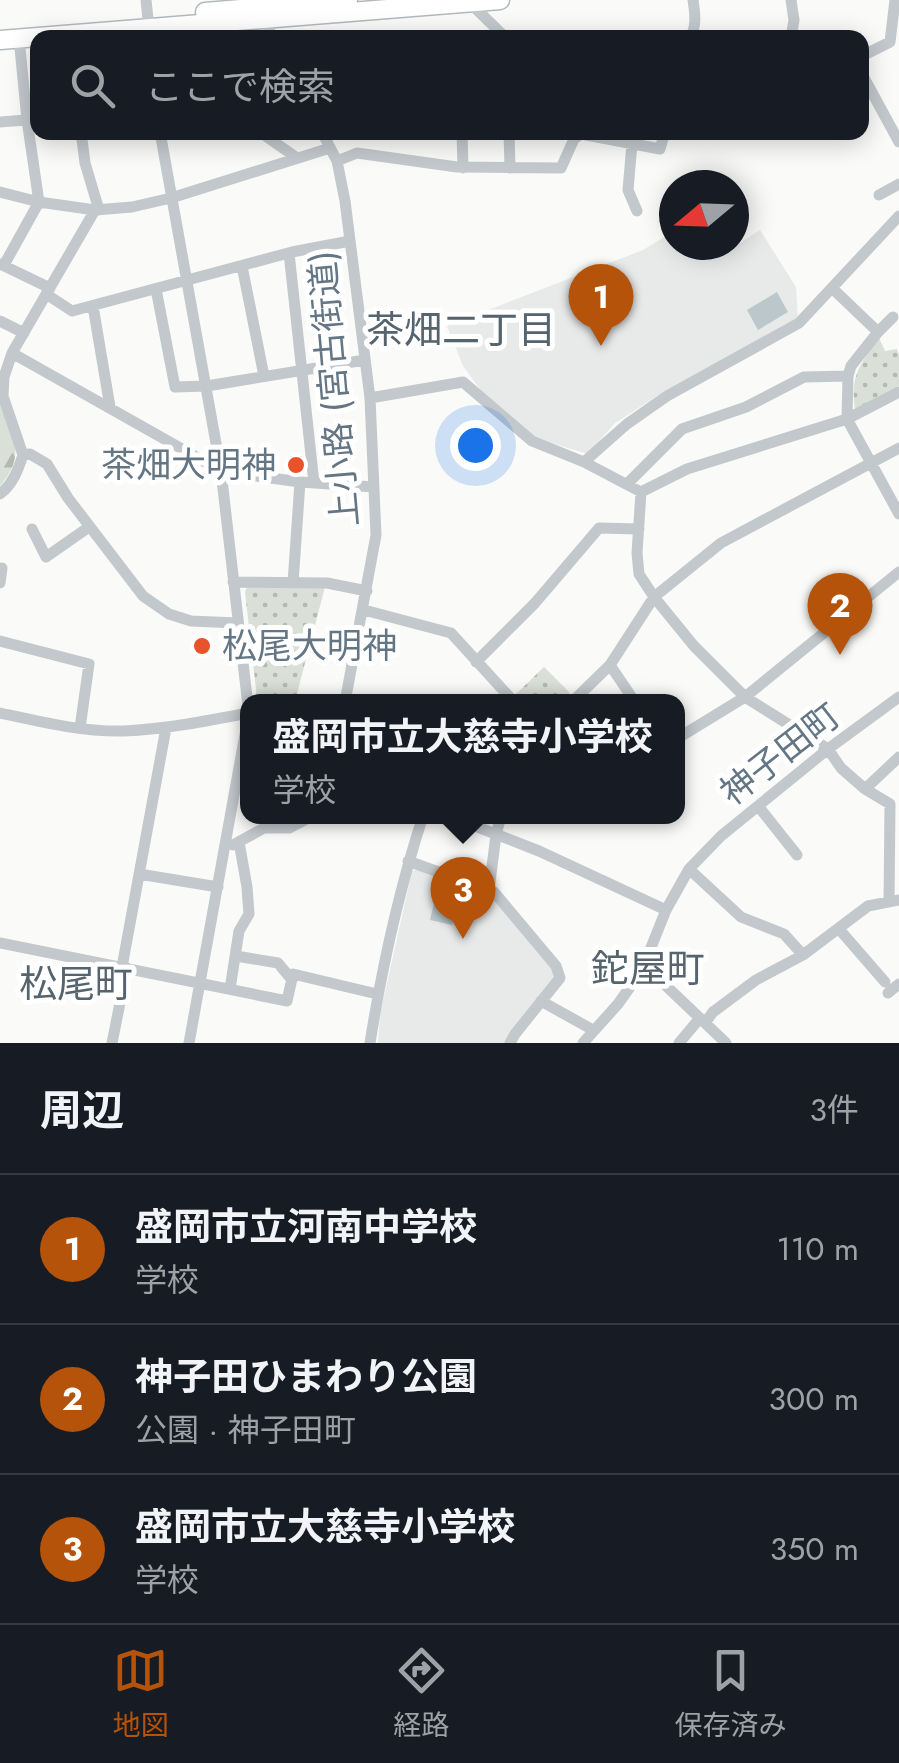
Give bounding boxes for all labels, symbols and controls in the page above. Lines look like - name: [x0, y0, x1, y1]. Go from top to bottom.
- search box: [30, 30, 869, 140]
- icon: search: [65, 58, 120, 113]
- text: ここで検索: [145, 59, 335, 114]
- north arrow: [659, 170, 749, 260]
- street label: 上小路 (宮古街道): [297, 249, 371, 529]
- pin: 1: [568, 264, 634, 346]
- district label: 茶畑二丁目: [366, 302, 556, 357]
- your location: [450, 420, 501, 471]
- place label: 茶畑大明神: [101, 440, 276, 490]
- marker: 茶畑大明神: [285, 454, 307, 476]
- pin: 2: [808, 572, 872, 655]
- place label: 松尾大明神: [222, 621, 397, 671]
- marker: 松尾大明神: [191, 635, 213, 657]
- street label: 神子田町: [709, 691, 851, 817]
- popup: [240, 694, 685, 824]
- text: 盛岡市立大慈寺小学校: [272, 709, 653, 764]
- text: 学校: [272, 767, 337, 813]
- pin: 3: [430, 856, 496, 939]
- district label: 鉈屋町: [591, 941, 705, 996]
- district label: 松尾町: [19, 956, 133, 1011]
- text: 周辺: [40, 1080, 124, 1141]
- text: 3件: [810, 1087, 859, 1133]
- text: 盛岡市立河南中学校: [135, 1199, 477, 1254]
- text: 1: [64, 1226, 81, 1272]
- text: 110 m: [776, 1226, 859, 1272]
- text: 学校: [135, 1257, 199, 1303]
- text: 神子田ひまわり公園: [135, 1349, 477, 1404]
- text: 2: [62, 1376, 83, 1422]
- text: 300 m: [769, 1376, 859, 1422]
- text: 公園 · 神子田町: [135, 1407, 356, 1453]
- text: 盛岡市立大慈寺小学校: [135, 1499, 515, 1554]
- text: 3: [63, 1526, 82, 1572]
- text: 350 m: [770, 1526, 859, 1572]
- text: 学校: [135, 1557, 199, 1603]
- tab: 地図: [112, 1643, 169, 1746]
- tab: 経路: [393, 1643, 450, 1746]
- tab: 保存済み: [674, 1643, 787, 1746]

